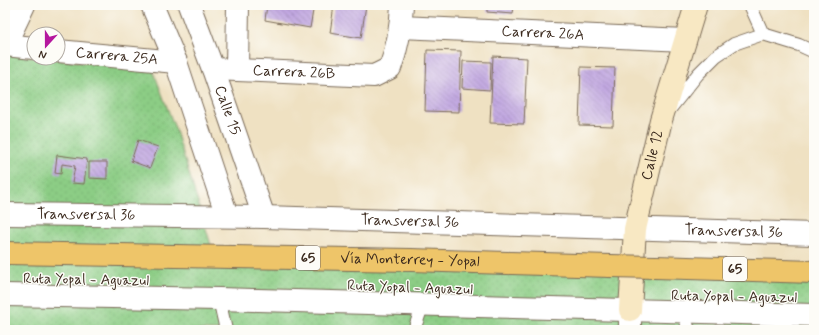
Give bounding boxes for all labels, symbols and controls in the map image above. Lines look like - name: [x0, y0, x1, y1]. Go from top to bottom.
- street label: Carrera 26A: [501, 22, 585, 45]
- north arrow: [26, 26, 66, 66]
- street label: Carrera 25A: [75, 43, 159, 70]
- text: N: [37, 47, 49, 62]
- street label: Carrera 26B: [252, 61, 336, 84]
- street label: Calle 15: [209, 83, 245, 138]
- street label: Calle 12: [637, 128, 668, 182]
- street label: Transversal 36: [37, 204, 135, 226]
- street label: Transversal 36: [360, 210, 459, 233]
- street label: Transversal 36: [684, 220, 783, 243]
- road number: 65: [296, 246, 320, 270]
- street label: Vía Monterrey - Yopal: [340, 249, 480, 272]
- road number: 65: [723, 257, 747, 281]
- street label: Ruta Yopal - Aguazul: [23, 269, 149, 291]
- street label: Ruta Yopal - Aguazul: [347, 276, 473, 300]
- street label: Ruta Yopal - Aguazul: [671, 286, 797, 308]

